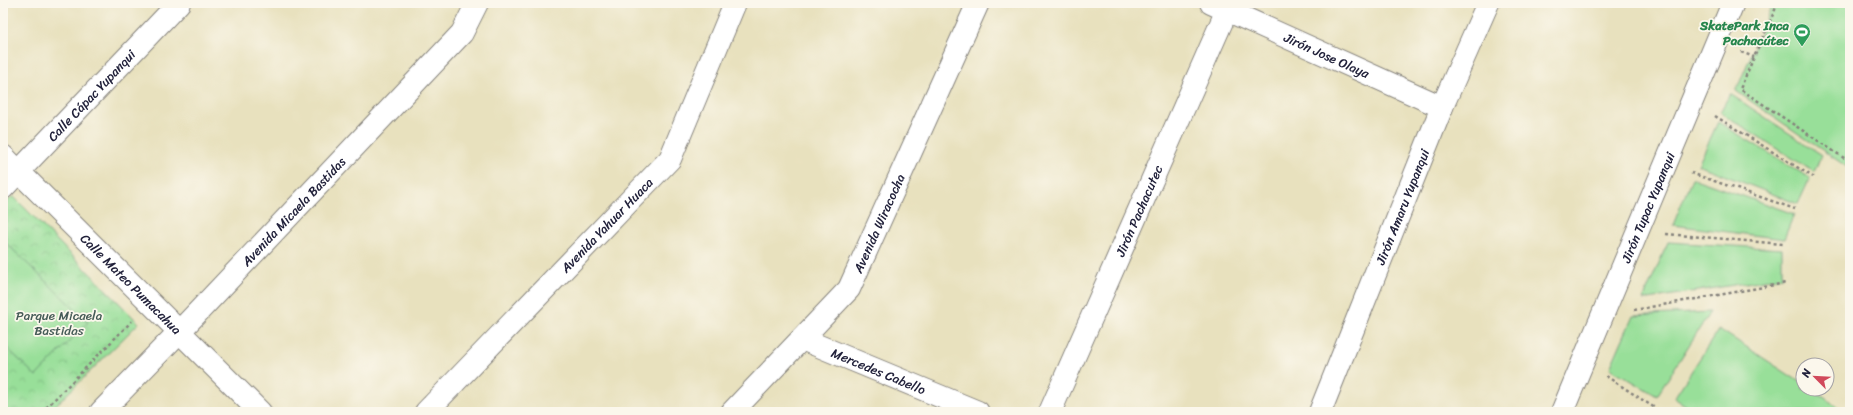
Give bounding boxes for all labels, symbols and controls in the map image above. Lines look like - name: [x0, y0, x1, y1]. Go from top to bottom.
- place label: SkatePark Inca Pachacútec: [1699, 14, 1790, 52]
- sports icon: SkatePark Inca Pachacútec: [1792, 22, 1812, 47]
- street label: Jirón Jose Olaya: [1279, 26, 1374, 85]
- street label: Calle Cápac Yupanqui: [42, 44, 142, 147]
- street label: Jirón Amaru Yupanqui: [1369, 145, 1436, 269]
- street label: Jirón Tupac Yupanqui: [1614, 148, 1682, 267]
- street label: Avenida Micaela Bastidas: [235, 151, 352, 272]
- street label: Jirón Pachacutec: [1108, 161, 1170, 261]
- street label: Avenida Wiracocha: [846, 169, 912, 278]
- street label: Avenida Yahuar Huaca: [554, 172, 659, 279]
- street label: Calle Mateo Pumacahua: [75, 228, 188, 341]
- park label: Parque Micaela Bastidas: [16, 304, 103, 342]
- street label: Mercedes Cabello: [828, 341, 930, 401]
- north arrow: [1795, 357, 1835, 397]
- text: N: [1796, 365, 1817, 381]

